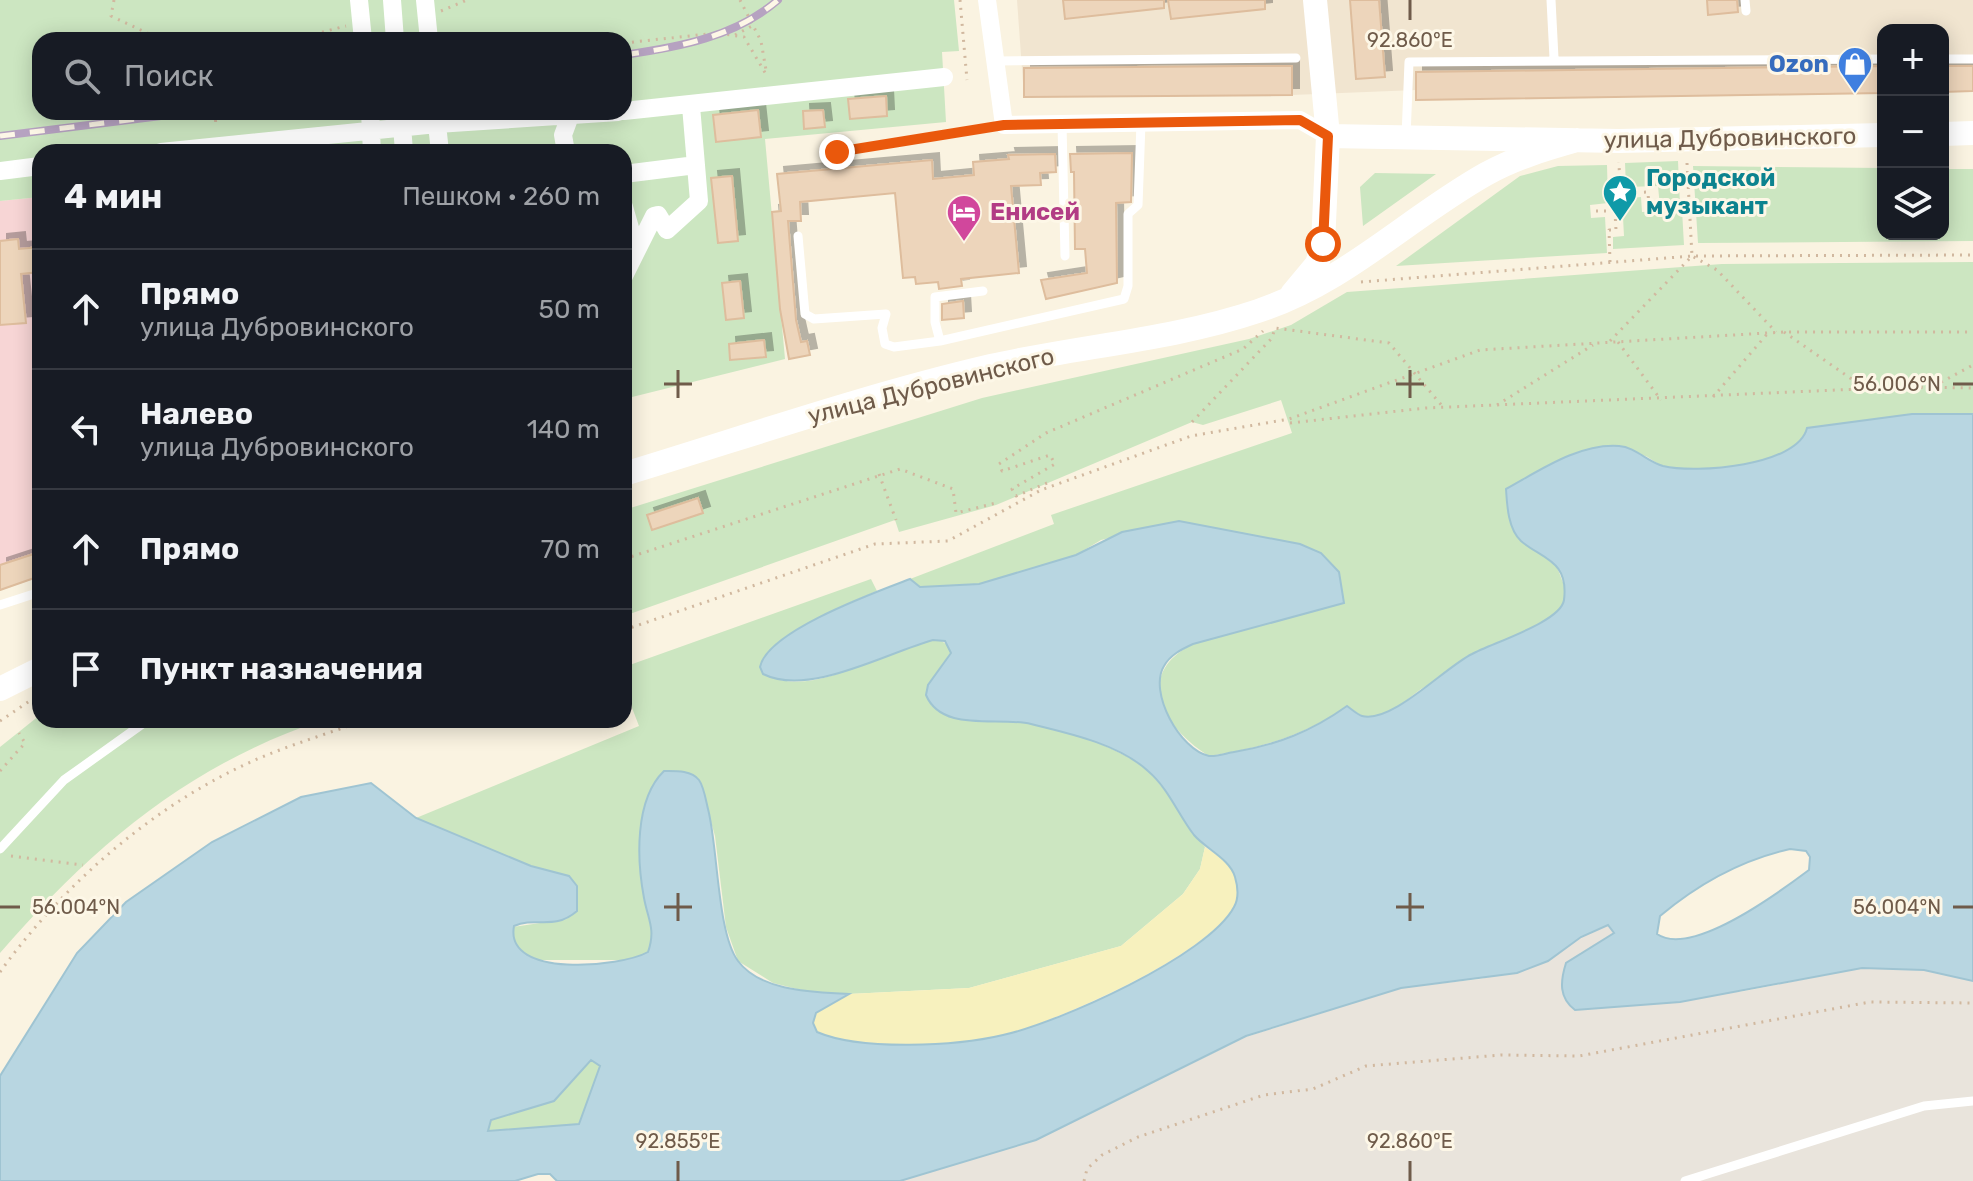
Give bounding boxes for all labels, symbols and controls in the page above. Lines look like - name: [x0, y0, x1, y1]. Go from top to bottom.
- map controls: [1877, 24, 1949, 240]
- button: +: [1877, 24, 1949, 96]
- text: 92.860°E: [1367, 28, 1453, 52]
- search box: [32, 32, 632, 120]
- shop icon: Ozon: [1836, 45, 1874, 95]
- place label: Ozon: [1769, 50, 1829, 78]
- icon: search: [60, 54, 104, 98]
- text: Поиск: [124, 58, 214, 94]
- button: −: [1877, 96, 1949, 168]
- street label: улица Дубровинского: [1603, 122, 1857, 154]
- route end: [819, 134, 855, 170]
- place label: Городской музыкант: [1646, 164, 1775, 220]
- button: layers: [1877, 168, 1949, 240]
- place icon: Городской музыкант: [1601, 173, 1639, 223]
- text: 4 мин: [64, 176, 162, 217]
- text: Пешком · 260 m: [402, 181, 600, 212]
- hotel icon: Енисей: [945, 193, 983, 243]
- place label: Енисей: [990, 198, 1080, 226]
- route start: [1305, 226, 1341, 262]
- text: Прямо: [140, 276, 239, 312]
- icon: ahead: [64, 287, 108, 331]
- text: 50 m: [539, 294, 600, 325]
- text: улица Дубровинского: [140, 312, 414, 343]
- street label: улица Дубровинского: [805, 342, 1057, 430]
- text: 56.006°N: [1853, 372, 1941, 396]
- text: Налево: [140, 396, 253, 432]
- icon: left: [64, 407, 108, 451]
- text: 140 m: [527, 414, 600, 445]
- text: улица Дубровинского: [140, 432, 414, 463]
- icon: ahead: [64, 527, 108, 571]
- text: Прямо: [140, 531, 239, 567]
- text: 70 m: [541, 534, 600, 565]
- icon: arrive: [64, 647, 108, 691]
- text: Пункт назначения: [140, 651, 423, 687]
- text: 56.004°N: [32, 895, 120, 919]
- text: 56.004°N: [1853, 895, 1941, 919]
- text: 92.855°E: [636, 1129, 720, 1153]
- text: 92.860°E: [1367, 1129, 1453, 1153]

